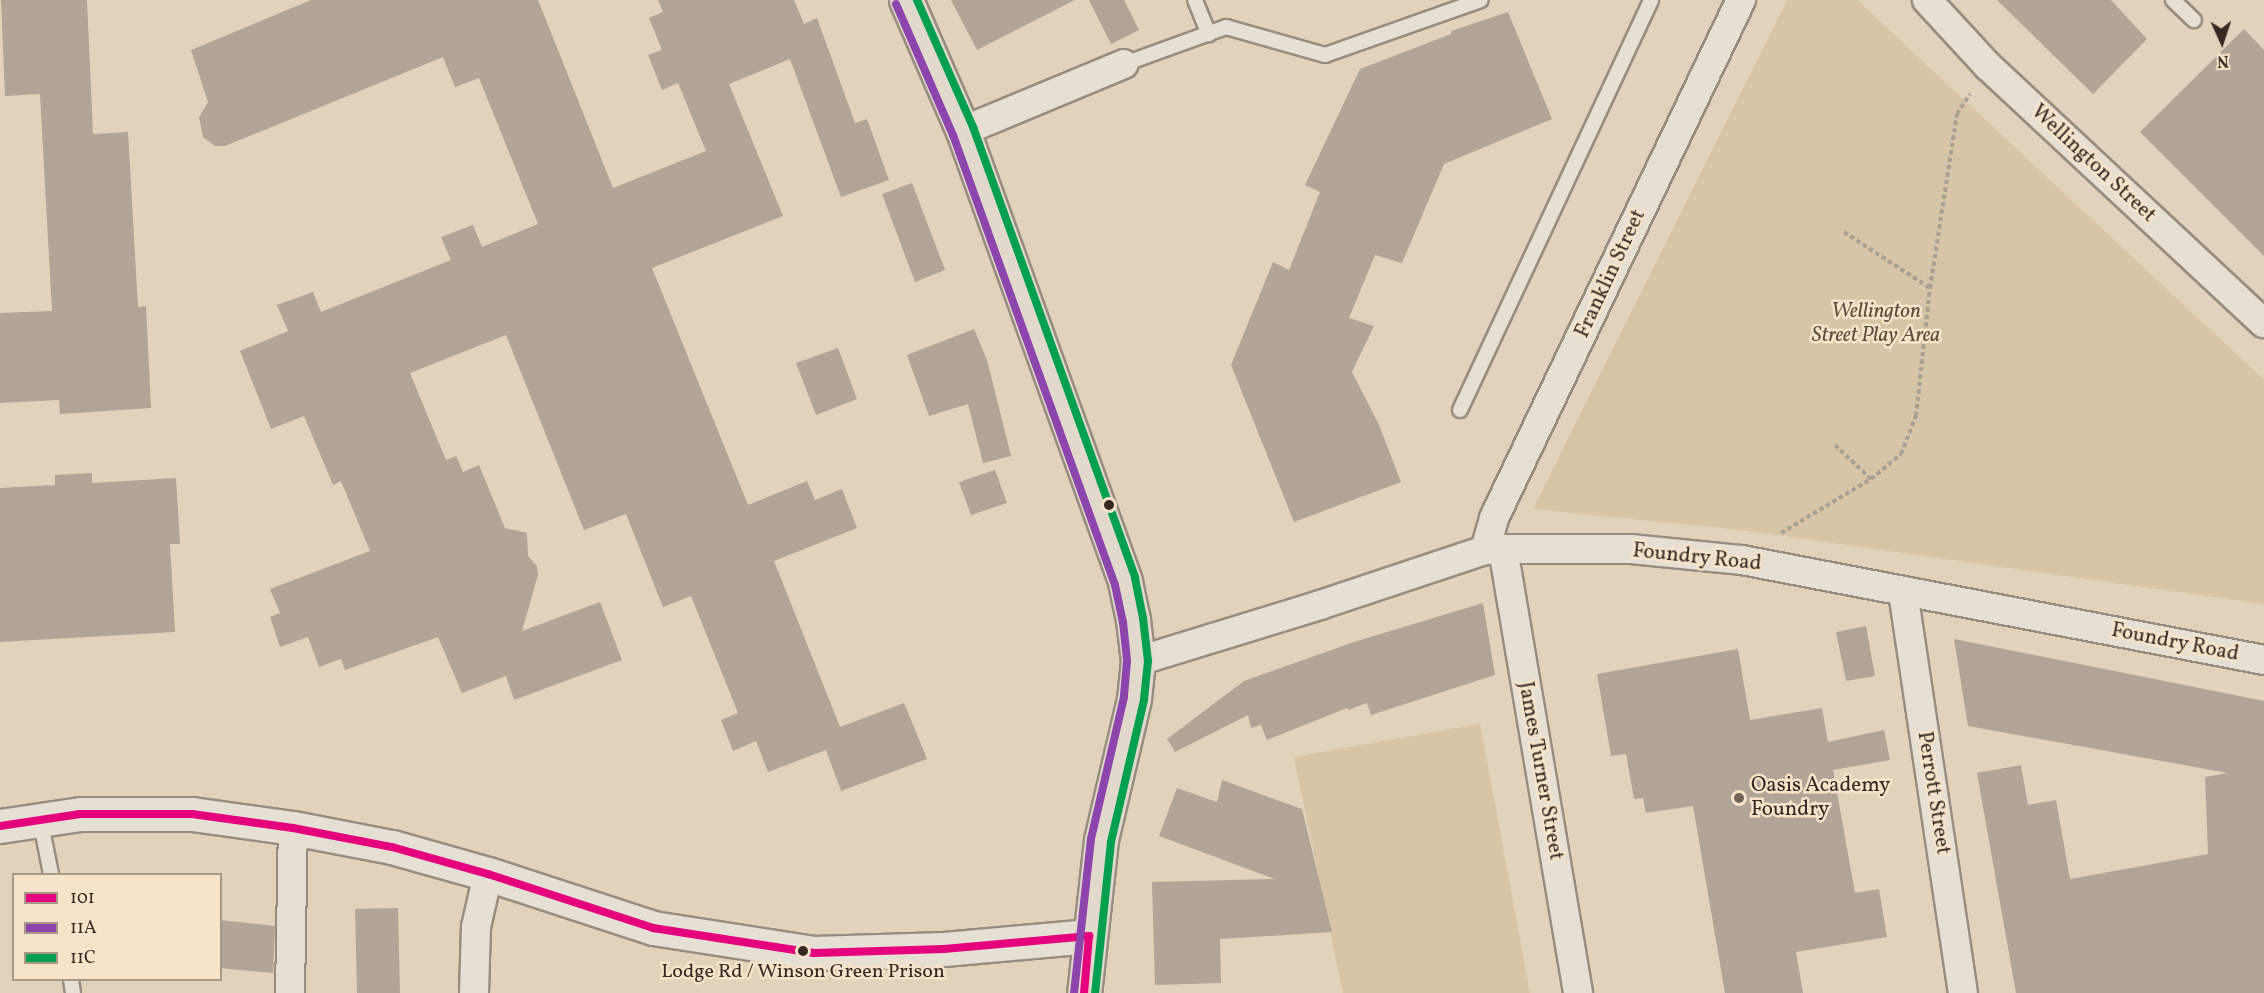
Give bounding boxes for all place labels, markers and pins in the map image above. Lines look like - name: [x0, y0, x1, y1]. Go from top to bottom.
- unlabelled marker: [1103, 499, 1115, 511]
- place label: Oasis Academy Foundry: [1751, 773, 1890, 823]
- marker: Oasis Academy Foundry: [1732, 791, 1746, 805]
- marker: Lodge Rd / Winson Green Prison: [797, 945, 809, 957]
- place label: Lodge Rd / Winson Green Prison: [661, 960, 945, 984]

